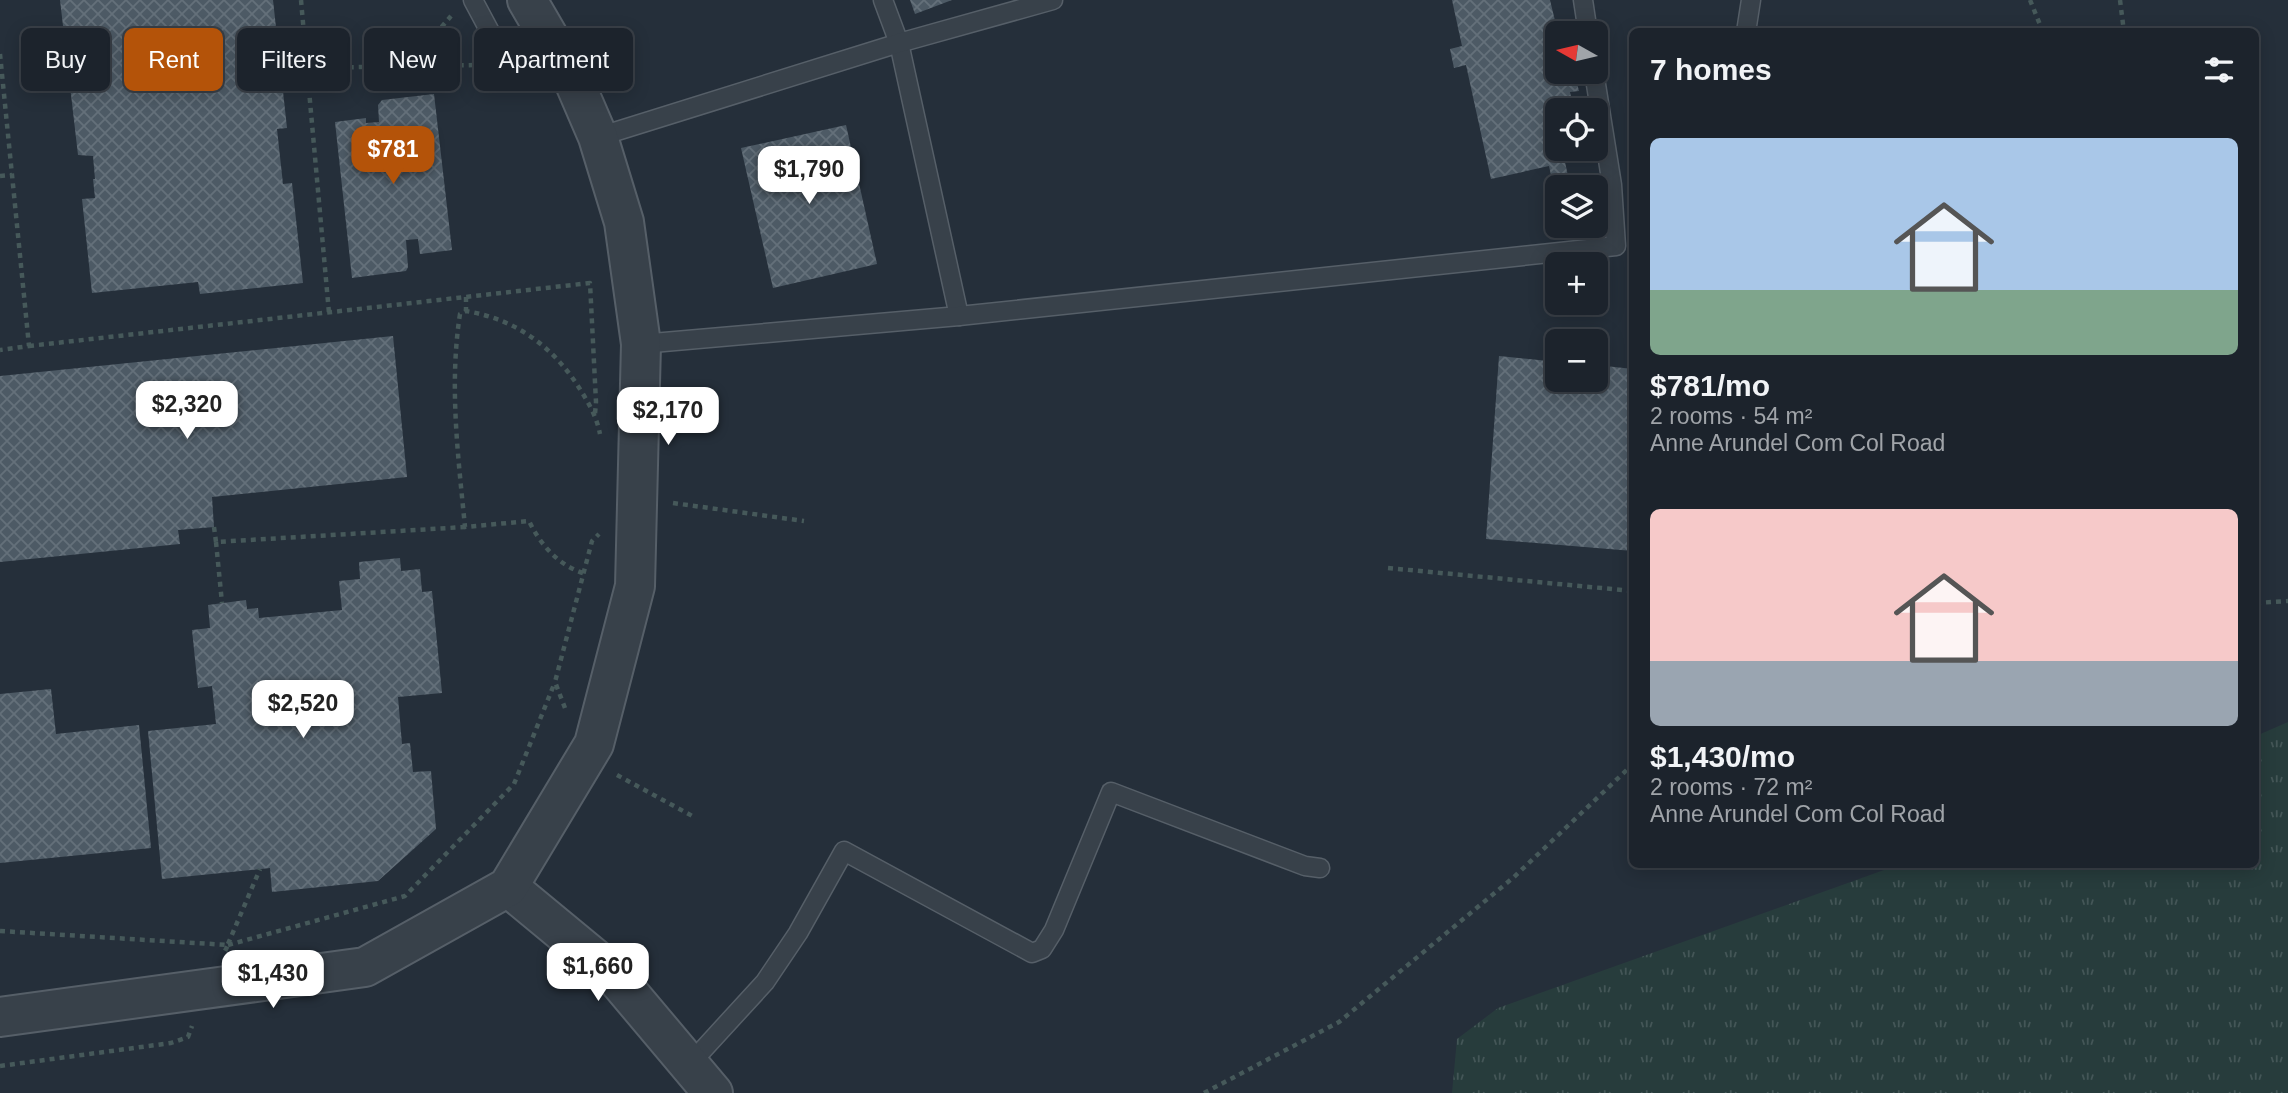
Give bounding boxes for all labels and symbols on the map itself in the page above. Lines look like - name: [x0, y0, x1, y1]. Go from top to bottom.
- north arrow: [1545, 21, 1608, 84]
- pin: $781: [352, 127, 434, 186]
- pin: $1,790: [752, 146, 866, 206]
- pin: $2,320: [130, 382, 244, 441]
- pin: $2,170: [611, 388, 725, 447]
- pin: $2,520: [246, 680, 360, 740]
- pin: $1,660: [541, 944, 655, 1003]
- pin: $1,430: [216, 950, 330, 1010]

